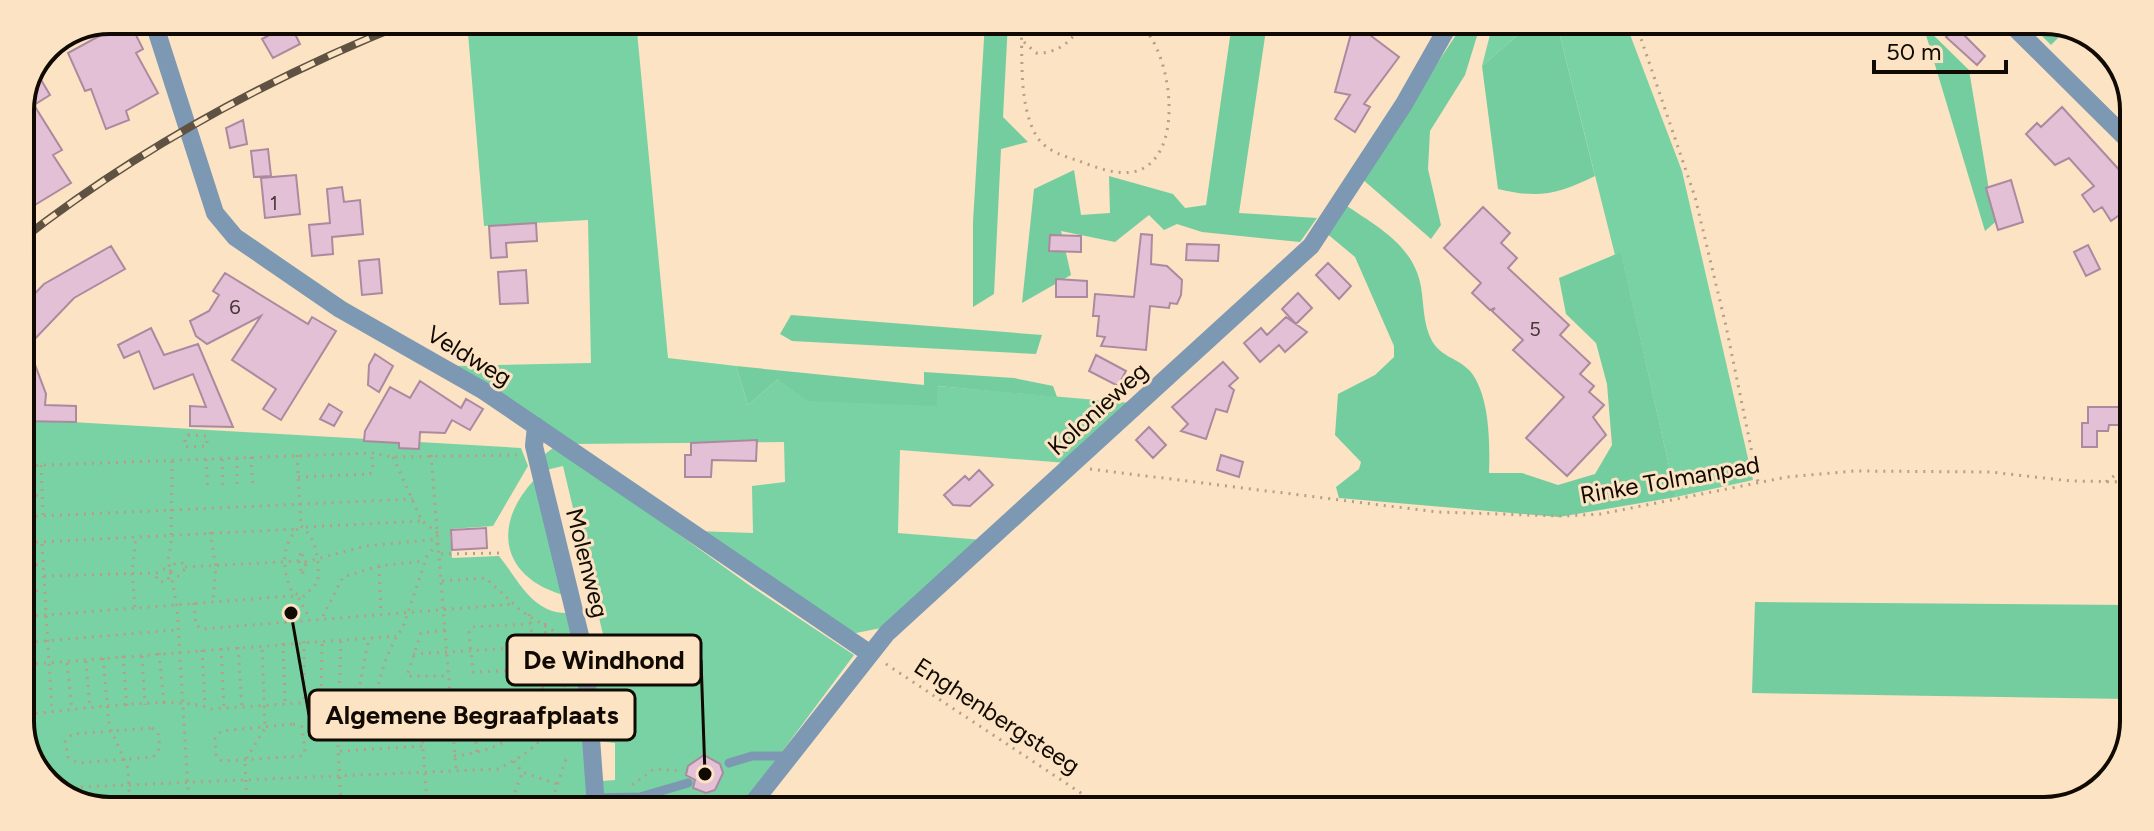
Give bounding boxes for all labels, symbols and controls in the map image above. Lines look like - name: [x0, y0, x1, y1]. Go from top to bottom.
- scale bar: [1874, 24, 2006, 74]
- text: 50 m: [1886, 37, 1942, 66]
- house number: 1: [270, 191, 278, 215]
- house number: 6: [229, 295, 241, 319]
- house number: 5: [1529, 317, 1541, 341]
- street label: Veldweg: [422, 319, 517, 392]
- street label: Kolonieweg: [1041, 356, 1154, 461]
- street label: Rinke Tolmanpad: [1578, 449, 1762, 510]
- street label: Molenweg: [560, 505, 615, 621]
- callout: De Windhond: [507, 635, 701, 685]
- text: De Windhond: [523, 644, 685, 676]
- street label: Enghenbergsteeg: [909, 651, 1085, 780]
- callout: Algemene Begraafplaats: [309, 690, 635, 740]
- text: Algemene Begraafplaats: [325, 699, 619, 731]

